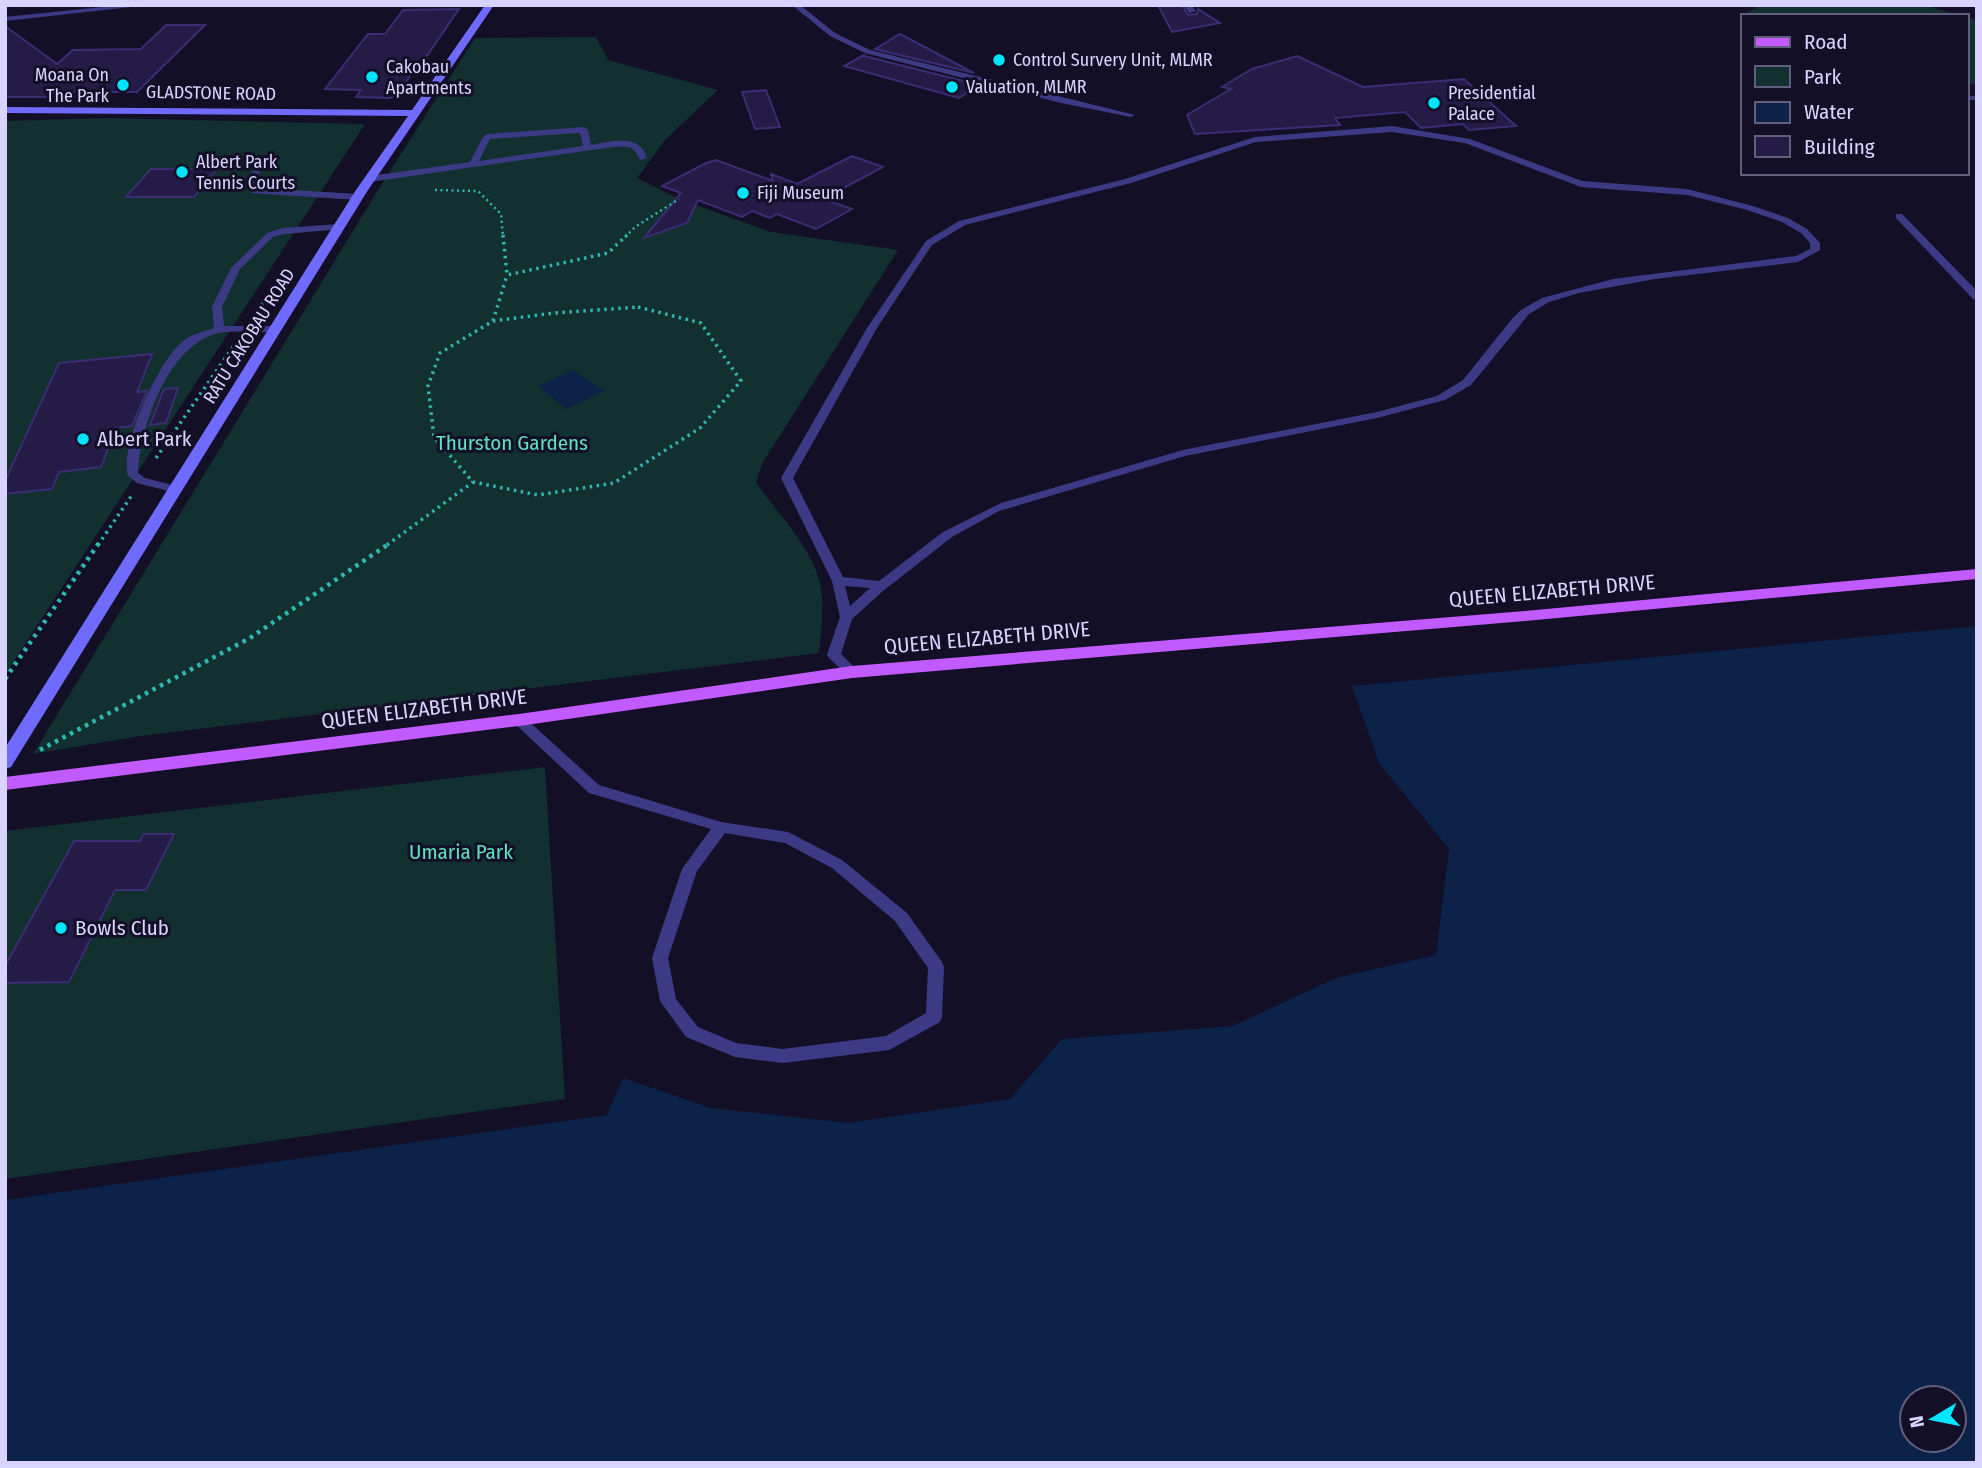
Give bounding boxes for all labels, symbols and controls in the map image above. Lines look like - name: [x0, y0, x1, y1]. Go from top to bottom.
- legend: [1741, 14, 1968, 175]
- text: Road: [1804, 29, 1848, 55]
- place label: Control Survery Unit, MLMR: [1013, 49, 1213, 71]
- marker: Control Survery Unit, MLMR: [991, 52, 1007, 68]
- place label: Cakobau Apartments: [386, 56, 472, 99]
- place label: Moana On The Park: [35, 64, 110, 107]
- text: Park: [1804, 64, 1842, 90]
- marker: Cakobau Apartments: [364, 69, 380, 85]
- place label: Valuation, MLMR: [966, 76, 1087, 98]
- marker: Moana On The Park: [115, 77, 131, 93]
- marker: Valuation, MLMR: [944, 79, 960, 95]
- street label: GLADSTONE ROAD: [146, 81, 276, 105]
- place label: Presidential Palace: [1448, 82, 1536, 125]
- marker: Presidential Palace: [1426, 95, 1442, 111]
- text: Water: [1804, 99, 1854, 125]
- text: Building: [1804, 134, 1875, 160]
- place label: Albert Park Tennis Courts: [196, 151, 295, 194]
- marker: Albert Park Tennis Courts: [174, 164, 190, 180]
- place label: Fiji Museum: [757, 182, 844, 204]
- marker: Fiji Museum: [735, 185, 751, 201]
- street label: RATU CAKOBAU ROAD: [199, 264, 299, 408]
- place label: Albert Park: [97, 426, 192, 452]
- park label: Thurston Gardens: [436, 430, 588, 456]
- marker: Albert Park: [75, 431, 91, 447]
- street label: QUEEN ELIZABETH DRIVE: [1448, 569, 1656, 613]
- street label: QUEEN ELIZABETH DRIVE: [883, 616, 1091, 660]
- street label: QUEEN ELIZABETH DRIVE: [320, 683, 528, 735]
- park label: Umaria Park: [409, 839, 513, 865]
- place label: Bowls Club: [75, 915, 169, 941]
- marker: Bowls Club: [53, 920, 69, 936]
- north arrow: [1898, 1384, 1968, 1454]
- text: N: [1904, 1414, 1929, 1429]

